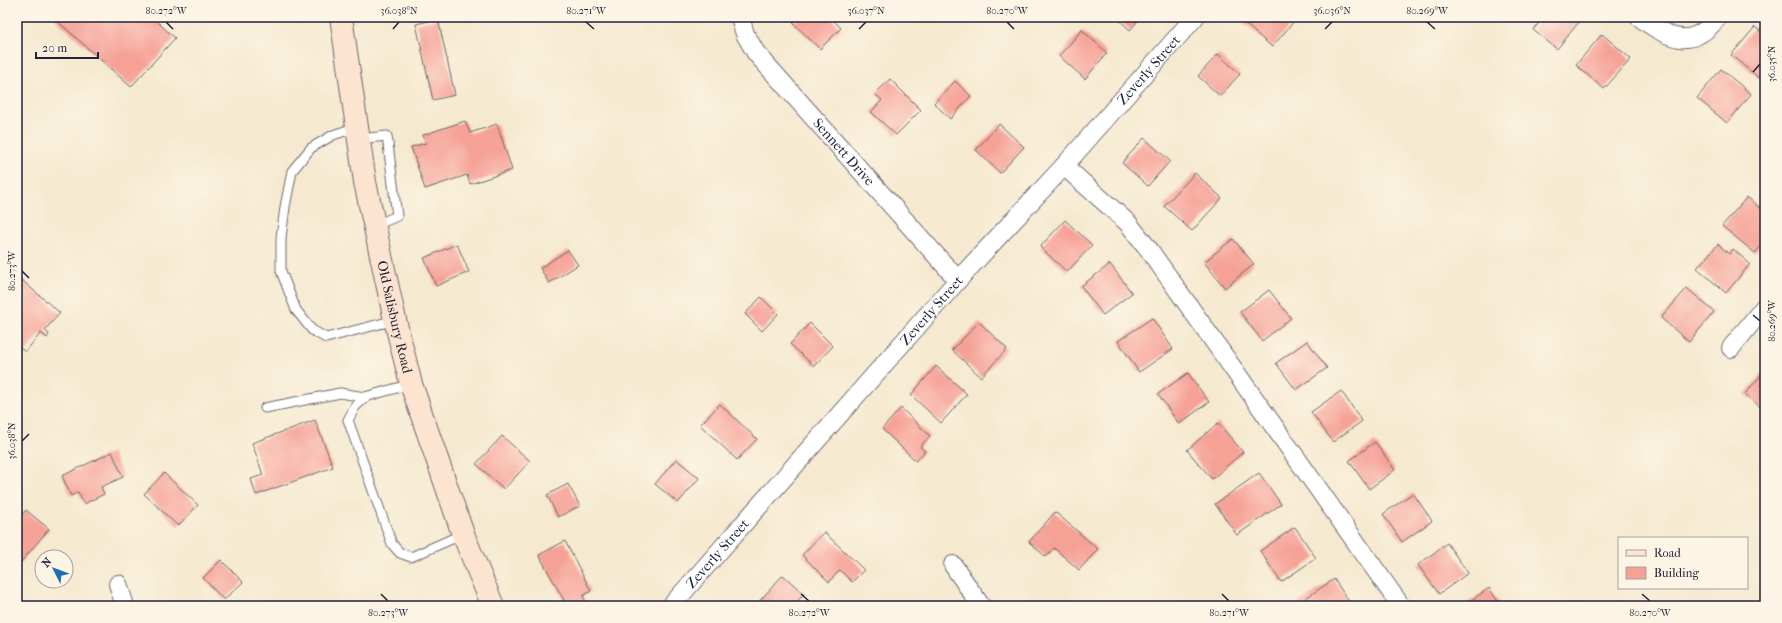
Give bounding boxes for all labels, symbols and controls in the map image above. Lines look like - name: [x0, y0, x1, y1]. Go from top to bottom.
- text: 80.272°W: [145, 5, 188, 17]
- text: 36.038°N: [380, 5, 418, 17]
- text: 80.271°W: [566, 5, 607, 17]
- text: 36.037°N: [847, 5, 885, 17]
- text: 80.270°W: [986, 5, 1029, 17]
- text: 36.036°N: [1313, 5, 1351, 17]
- text: 80.269°W: [1406, 5, 1449, 17]
- street label: Zeverly Street: [1114, 32, 1184, 108]
- scale bar: [36, 34, 98, 60]
- text: 20 m: [42, 41, 67, 55]
- text: 36.035°N: [1766, 45, 1778, 82]
- street label: Sennett Drive: [809, 115, 878, 189]
- text: 80.273°W: [6, 250, 18, 291]
- street label: Old Salisbury Road: [373, 259, 416, 376]
- street label: Zeverly Street: [897, 272, 967, 349]
- text: 80.269°W: [1766, 299, 1778, 342]
- text: 36.038°N: [6, 422, 18, 460]
- street label: Zeverly Street: [683, 516, 753, 592]
- legend: [1618, 537, 1748, 589]
- text: Road: [1654, 546, 1681, 560]
- north arrow: [34, 549, 74, 589]
- text: N: [39, 555, 55, 570]
- text: Building: [1654, 566, 1699, 580]
- text: 80.273°W: [368, 607, 409, 619]
- text: 80.272°W: [788, 607, 831, 619]
- text: 80.271°W: [1209, 607, 1250, 619]
- text: 80.270°W: [1629, 607, 1672, 619]

